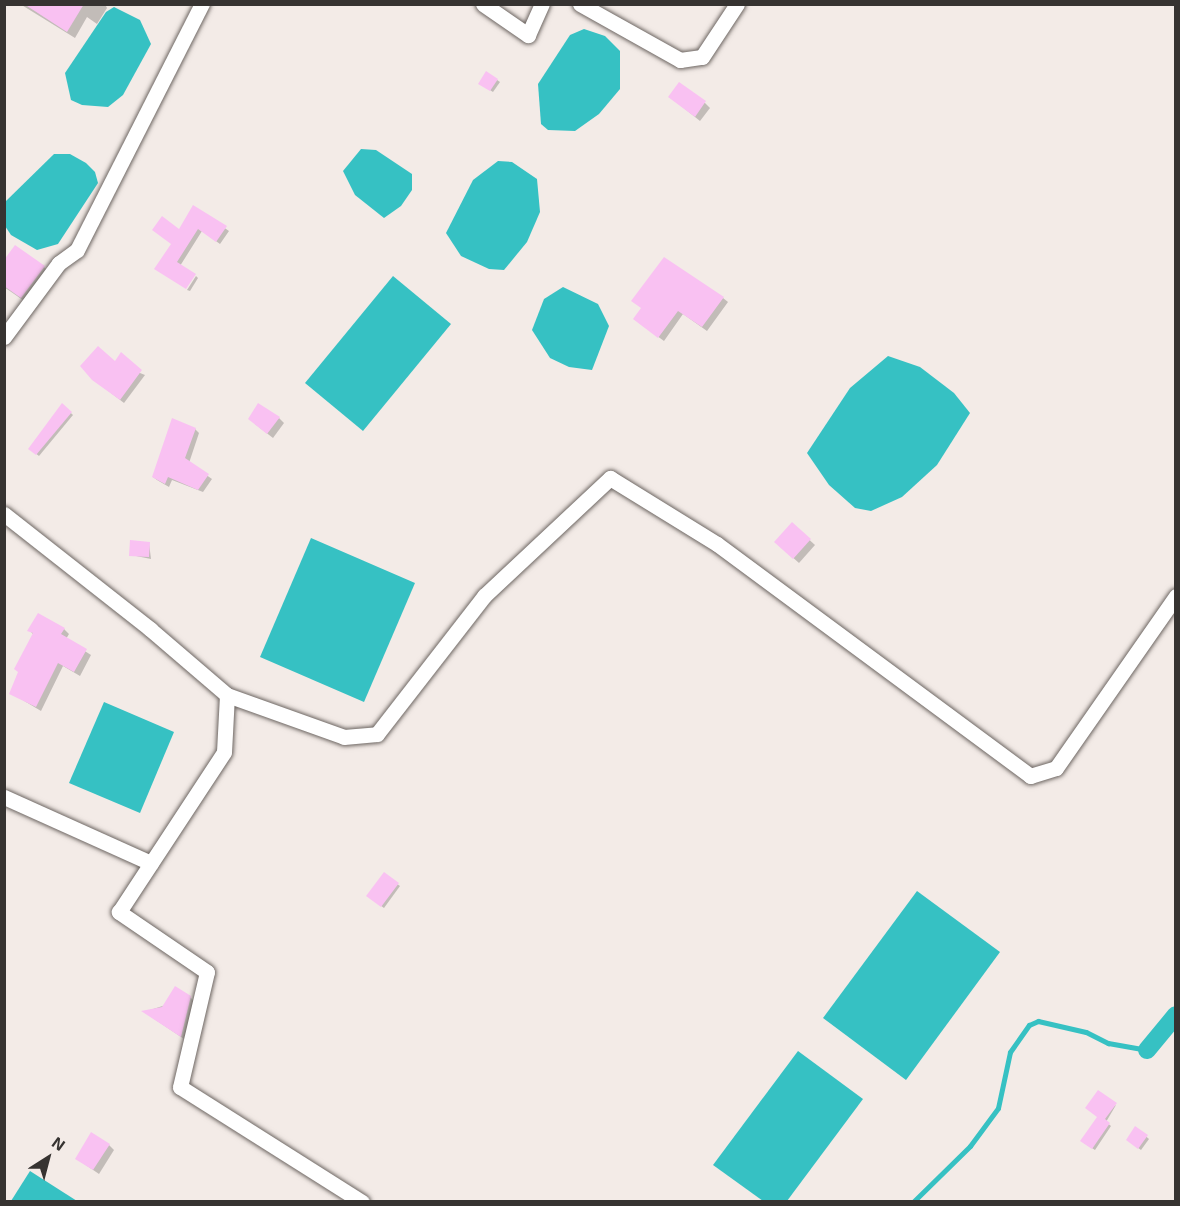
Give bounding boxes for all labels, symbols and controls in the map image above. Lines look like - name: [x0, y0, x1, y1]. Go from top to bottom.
- north arrow: [18, 1128, 78, 1188]
- text: N: [49, 1132, 69, 1154]

